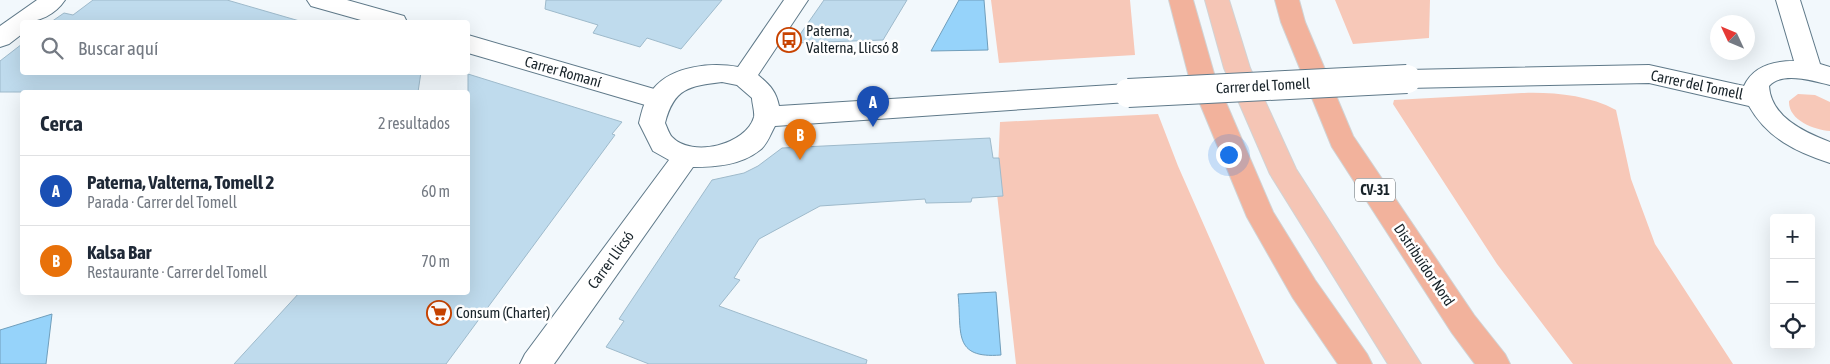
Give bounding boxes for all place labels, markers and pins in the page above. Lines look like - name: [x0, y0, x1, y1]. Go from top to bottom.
- place label: Paterna, Valterna, Llicsó 8: [806, 22, 898, 56]
- bus stop icon: Paterna, Valterna, Llicsó 8: [776, 27, 802, 53]
- pin: A: [857, 86, 889, 127]
- pin: B: [784, 119, 816, 160]
- supermarket icon: Consum (Charter): [426, 300, 452, 326]
- place label: Consum (Charter): [456, 304, 550, 321]

